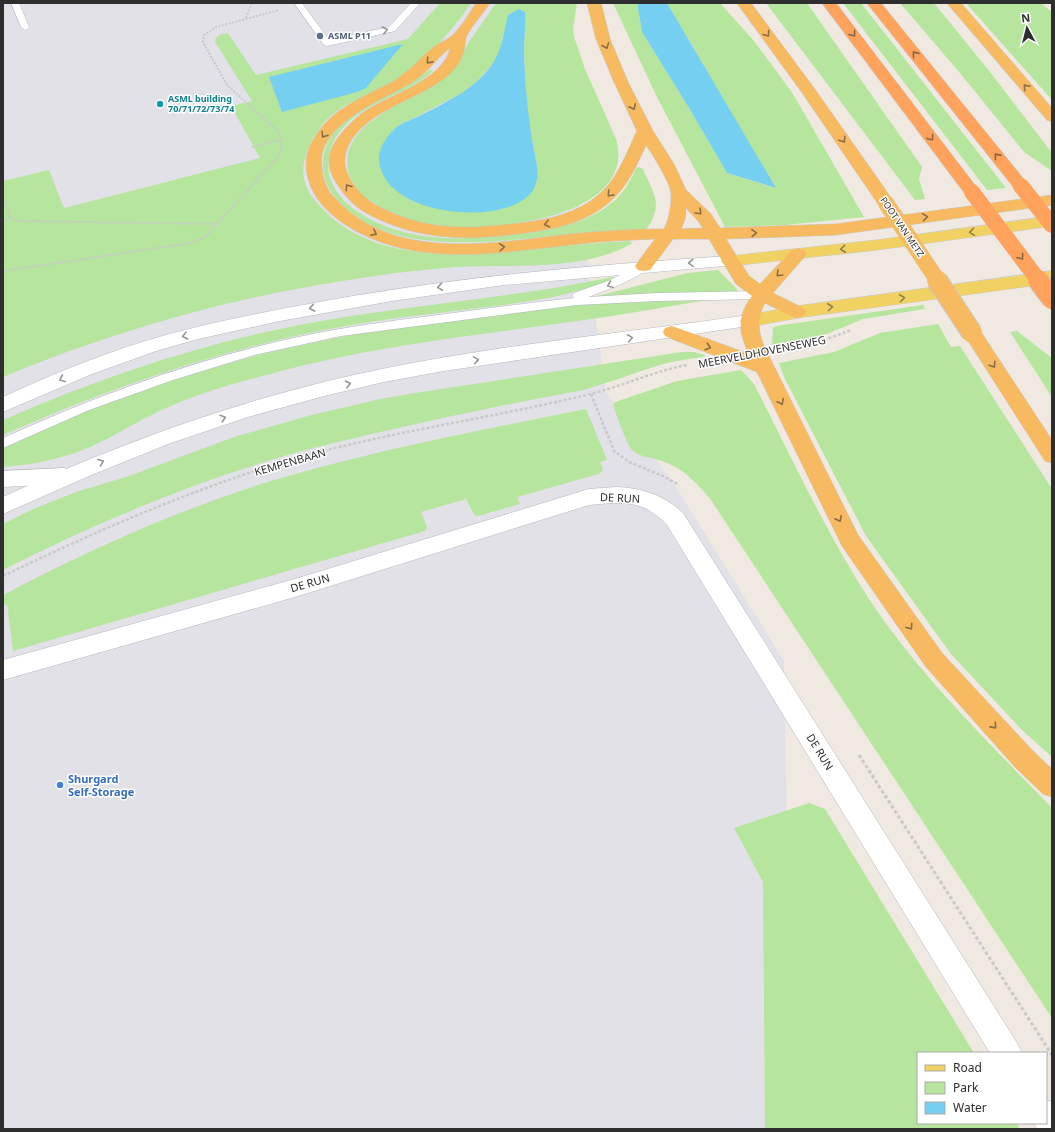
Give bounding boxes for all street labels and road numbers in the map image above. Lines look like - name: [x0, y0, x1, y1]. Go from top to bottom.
- street label: POOT VAN METZ: [877, 194, 927, 259]
- street label: MEERVELDHOVENSEWEG: [697, 332, 827, 371]
- street label: KEMPENBAAN: [252, 444, 327, 479]
- street label: DE RUN: [600, 489, 641, 506]
- street label: DE RUN: [288, 570, 331, 595]
- street label: DE RUN: [803, 731, 837, 773]

